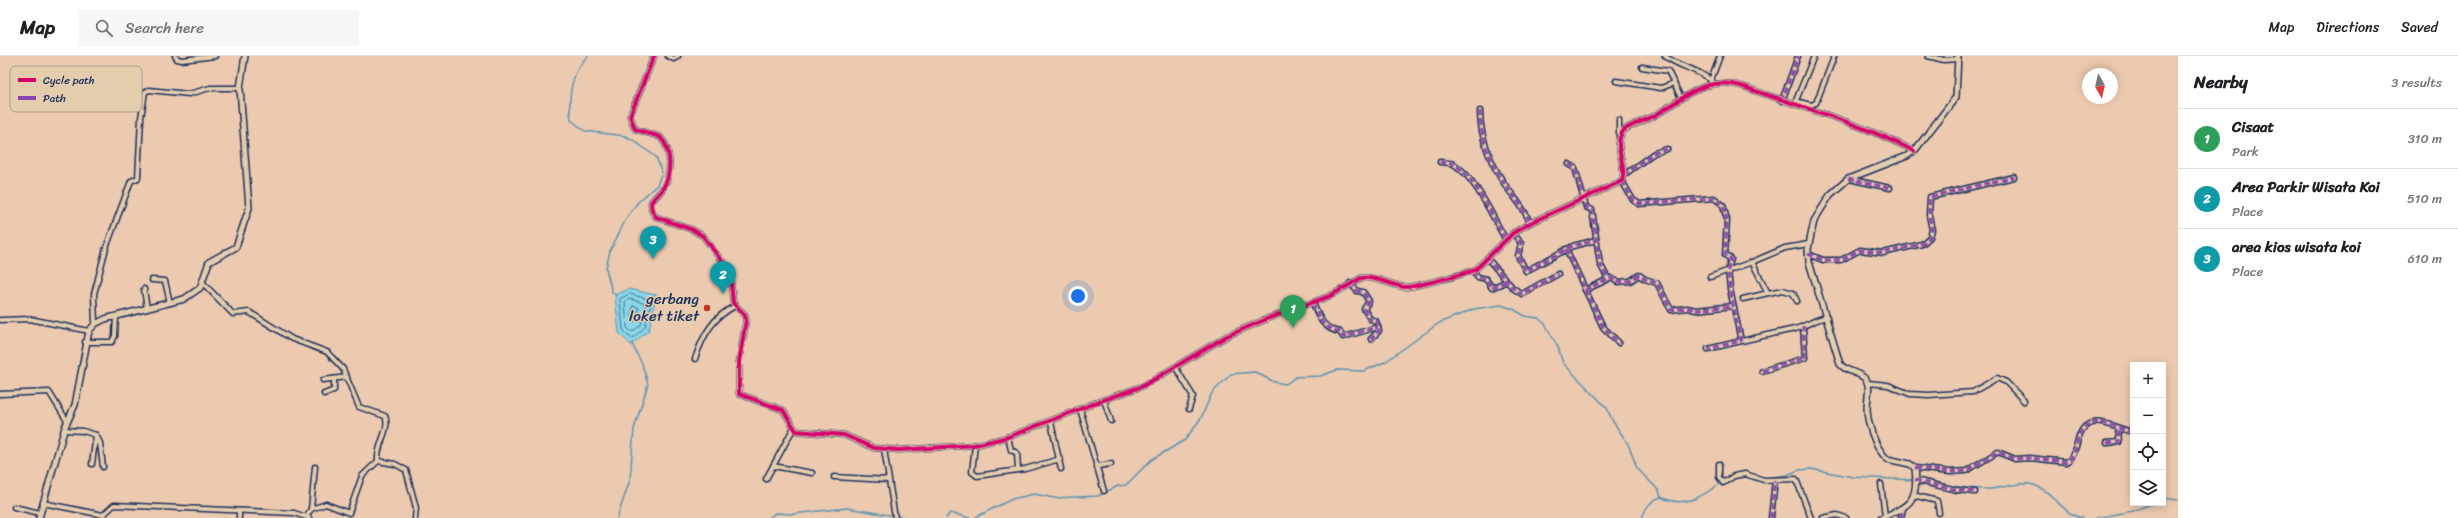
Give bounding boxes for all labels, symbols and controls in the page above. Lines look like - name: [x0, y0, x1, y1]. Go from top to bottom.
- search box: [79, 10, 359, 46]
- text: Map: [20, 11, 55, 44]
- text: Search here: [125, 15, 204, 41]
- text: Map: [2268, 15, 2294, 40]
- text: Directions: [2316, 15, 2379, 40]
- text: Saved: [2401, 15, 2438, 40]
- icon: search: [93, 17, 115, 39]
- legend: [10, 66, 142, 112]
- text: Nearby: [2194, 67, 2248, 97]
- north arrow: [2082, 68, 2118, 104]
- text: Cycle path: [43, 71, 95, 90]
- text: 3 results: [2391, 71, 2442, 94]
- text: Path: [43, 89, 66, 108]
- text: Cisaat: [2232, 114, 2274, 140]
- text: 1: [2204, 127, 2210, 150]
- text: 310 m: [2408, 127, 2442, 150]
- text: Park: [2232, 140, 2259, 163]
- text: Area Parkir Wisata Koi: [2232, 174, 2380, 200]
- text: 2: [2203, 187, 2211, 210]
- text: 510 m: [2407, 187, 2442, 210]
- text: Place: [2232, 200, 2263, 223]
- pin: 3: [640, 226, 666, 259]
- text: area kios wisata koi: [2232, 234, 2361, 260]
- text: 3: [2203, 247, 2211, 270]
- text: 610 m: [2407, 247, 2442, 270]
- text: Place: [2232, 260, 2263, 283]
- pin: 2: [710, 261, 736, 294]
- place label: gerbang loket tiket: [629, 286, 700, 329]
- your location: [1068, 286, 1088, 306]
- pin: 1: [1280, 295, 1306, 328]
- marker: gerbang loket tiket: [702, 303, 712, 313]
- map controls: [2130, 362, 2166, 506]
- button: +: [2130, 362, 2166, 398]
- button: −: [2130, 398, 2166, 434]
- button: locate: [2130, 434, 2166, 470]
- button: layers: [2130, 470, 2166, 506]

